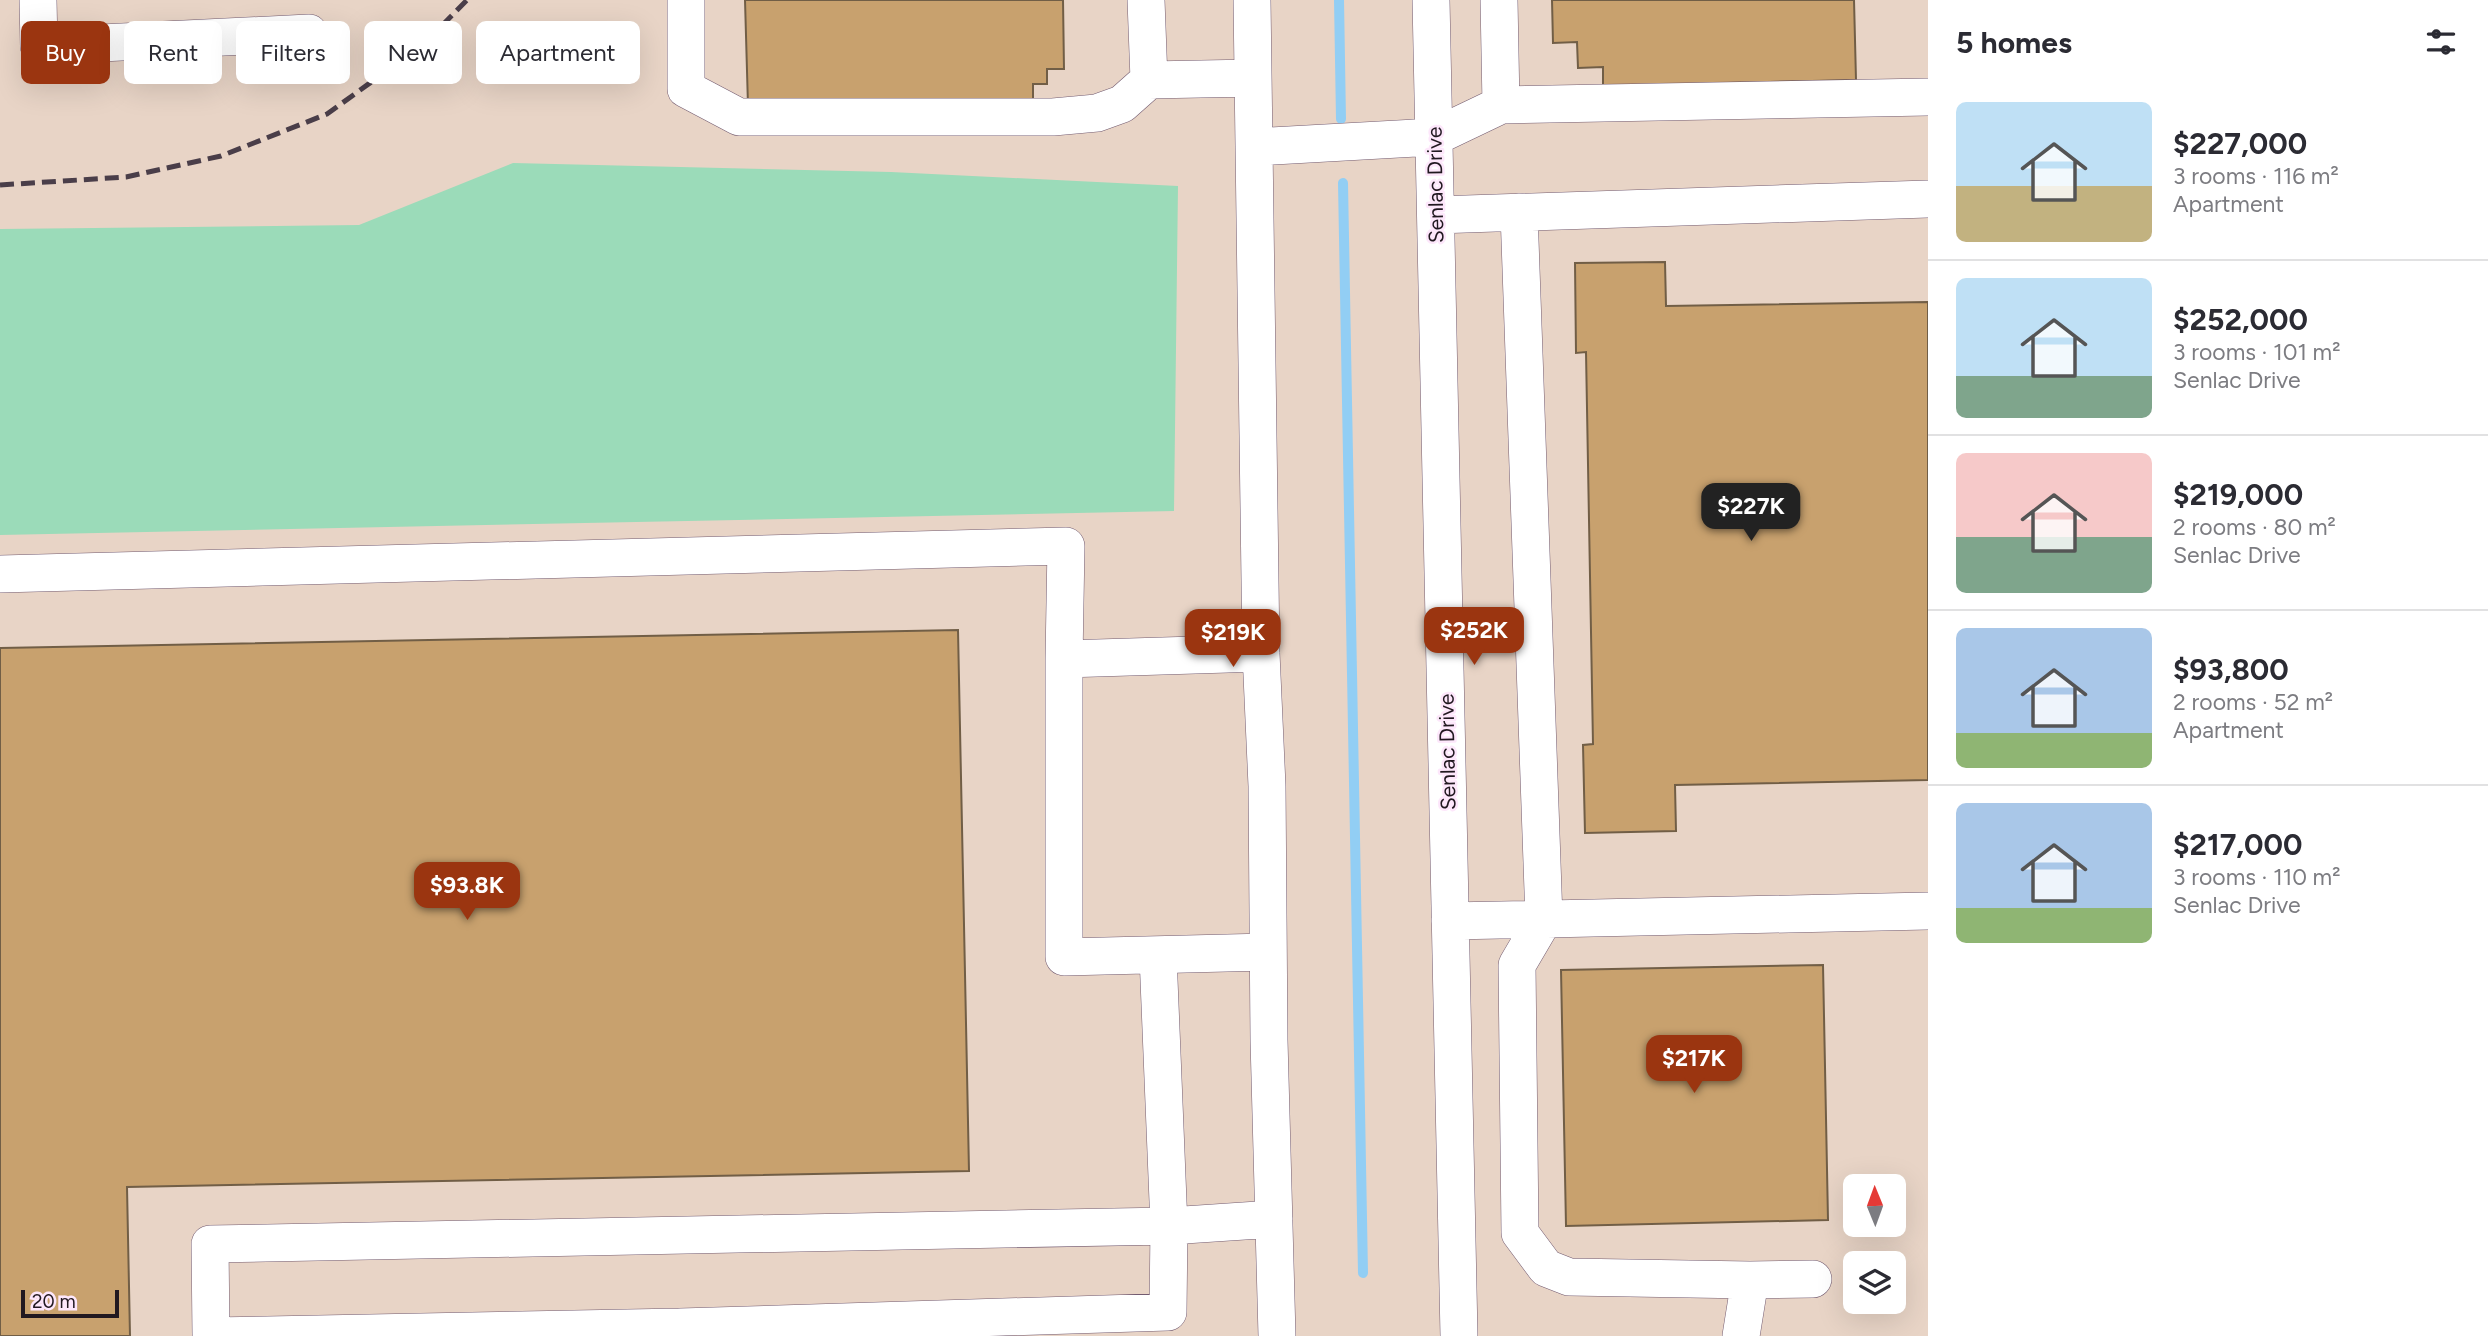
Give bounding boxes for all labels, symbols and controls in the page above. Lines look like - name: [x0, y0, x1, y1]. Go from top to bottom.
- chip: Buy: [21, 21, 110, 84]
- chip: Rent: [124, 21, 222, 84]
- chip: Filters: [236, 21, 350, 84]
- chip: New: [364, 21, 462, 84]
- chip: Apartment: [476, 21, 640, 84]
- icon: filters: [2422, 23, 2460, 61]
- text: 5 homes: [1956, 24, 2072, 61]
- text: $227,000: [2173, 125, 2307, 162]
- street label: Senlac Drive: [1421, 127, 1449, 243]
- icon: home: [2012, 130, 2096, 214]
- text: 3 rooms · 116 m²: [2173, 162, 2339, 190]
- text: Apartment: [2173, 190, 2284, 218]
- text: $252,000: [2173, 301, 2308, 338]
- icon: home: [2012, 306, 2096, 390]
- text: 3 rooms · 101 m²: [2173, 338, 2340, 366]
- text: Senlac Drive: [2173, 366, 2301, 394]
- text: $219,000: [2173, 476, 2303, 513]
- icon: home: [2012, 481, 2096, 565]
- pin: $227K: [1702, 484, 1800, 543]
- text: $227K: [1717, 492, 1785, 520]
- text: 2 rooms · 80 m²: [2173, 513, 2336, 541]
- text: Senlac Drive: [2173, 541, 2301, 569]
- pin: $252K: [1425, 608, 1523, 667]
- pin: $219K: [1184, 610, 1282, 669]
- text: $252K: [1440, 616, 1508, 644]
- text: $219K: [1201, 618, 1265, 646]
- text: $93,800: [2173, 651, 2289, 688]
- icon: home: [2012, 656, 2096, 740]
- text: 2 rooms · 52 m²: [2173, 688, 2333, 716]
- street label: Senlac Drive: [1433, 694, 1461, 810]
- text: Apartment: [2173, 716, 2284, 744]
- text: $217,000: [2173, 826, 2302, 863]
- icon: home: [2012, 831, 2096, 915]
- pin: $93.8K: [410, 862, 524, 922]
- text: 3 rooms · 110 m²: [2173, 863, 2340, 891]
- text: $93.8K: [430, 871, 504, 899]
- text: Senlac Drive: [2173, 891, 2301, 919]
- pin: $217K: [1645, 1036, 1743, 1095]
- text: $217K: [1662, 1044, 1726, 1072]
- north arrow: [1843, 1174, 1906, 1237]
- map controls: [1843, 1174, 1906, 1314]
- button: layers: [1843, 1251, 1906, 1314]
- scale bar: [21, 1287, 119, 1319]
- text: 20 m: [32, 1290, 76, 1313]

